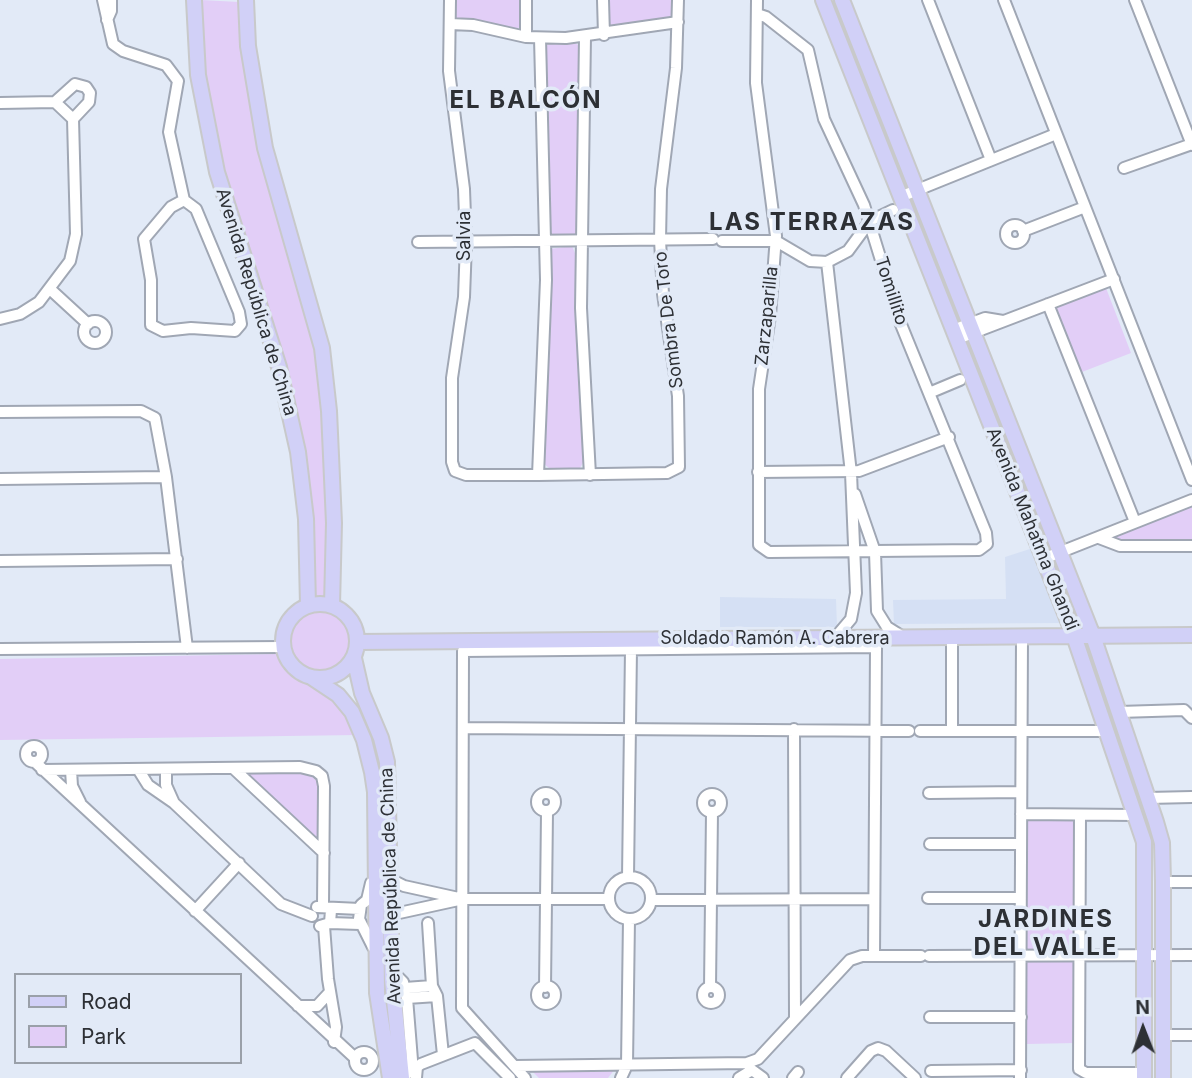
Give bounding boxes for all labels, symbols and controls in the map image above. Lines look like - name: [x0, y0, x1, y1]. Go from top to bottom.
- district label: EL BALCÓN: [451, 87, 601, 115]
- street label: Avenida República de China: [211, 186, 301, 418]
- district label: LAS TERRAZAS: [711, 209, 913, 237]
- street label: Salvia: [454, 211, 476, 261]
- street label: Sombra De Toro: [650, 250, 688, 390]
- street label: Tomillito: [870, 254, 912, 328]
- street label: Zarzaparilla: [751, 265, 783, 367]
- street label: Avenida Mahatma Ghandi: [981, 424, 1083, 634]
- street label: Soldado Ramón A. Cabrera: [660, 628, 890, 650]
- street label: Avenida República de China: [376, 767, 406, 1005]
- district label: JARDINES DEL VALLE: [975, 906, 1117, 962]
- legend: [14, 973, 242, 1064]
- text: Road: [81, 989, 132, 1014]
- north arrow: [1108, 994, 1178, 1064]
- text: N: [1135, 996, 1150, 1019]
- text: Park: [81, 1024, 126, 1049]

